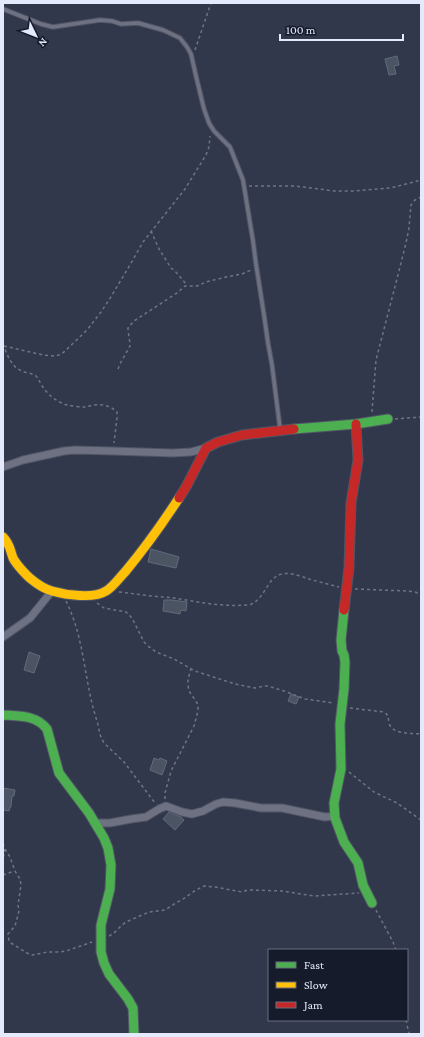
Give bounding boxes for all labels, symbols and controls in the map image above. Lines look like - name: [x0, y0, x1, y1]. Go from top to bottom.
- north arrow: [16, 16, 56, 56]
- scale bar: [280, 16, 403, 42]
- text: 100 m: [286, 23, 316, 37]
- text: N: [36, 36, 50, 50]
- legend: [268, 949, 408, 1021]
- text: Fast: [304, 958, 325, 972]
- text: Slow: [304, 978, 328, 992]
- text: Jam: [303, 998, 323, 1012]

